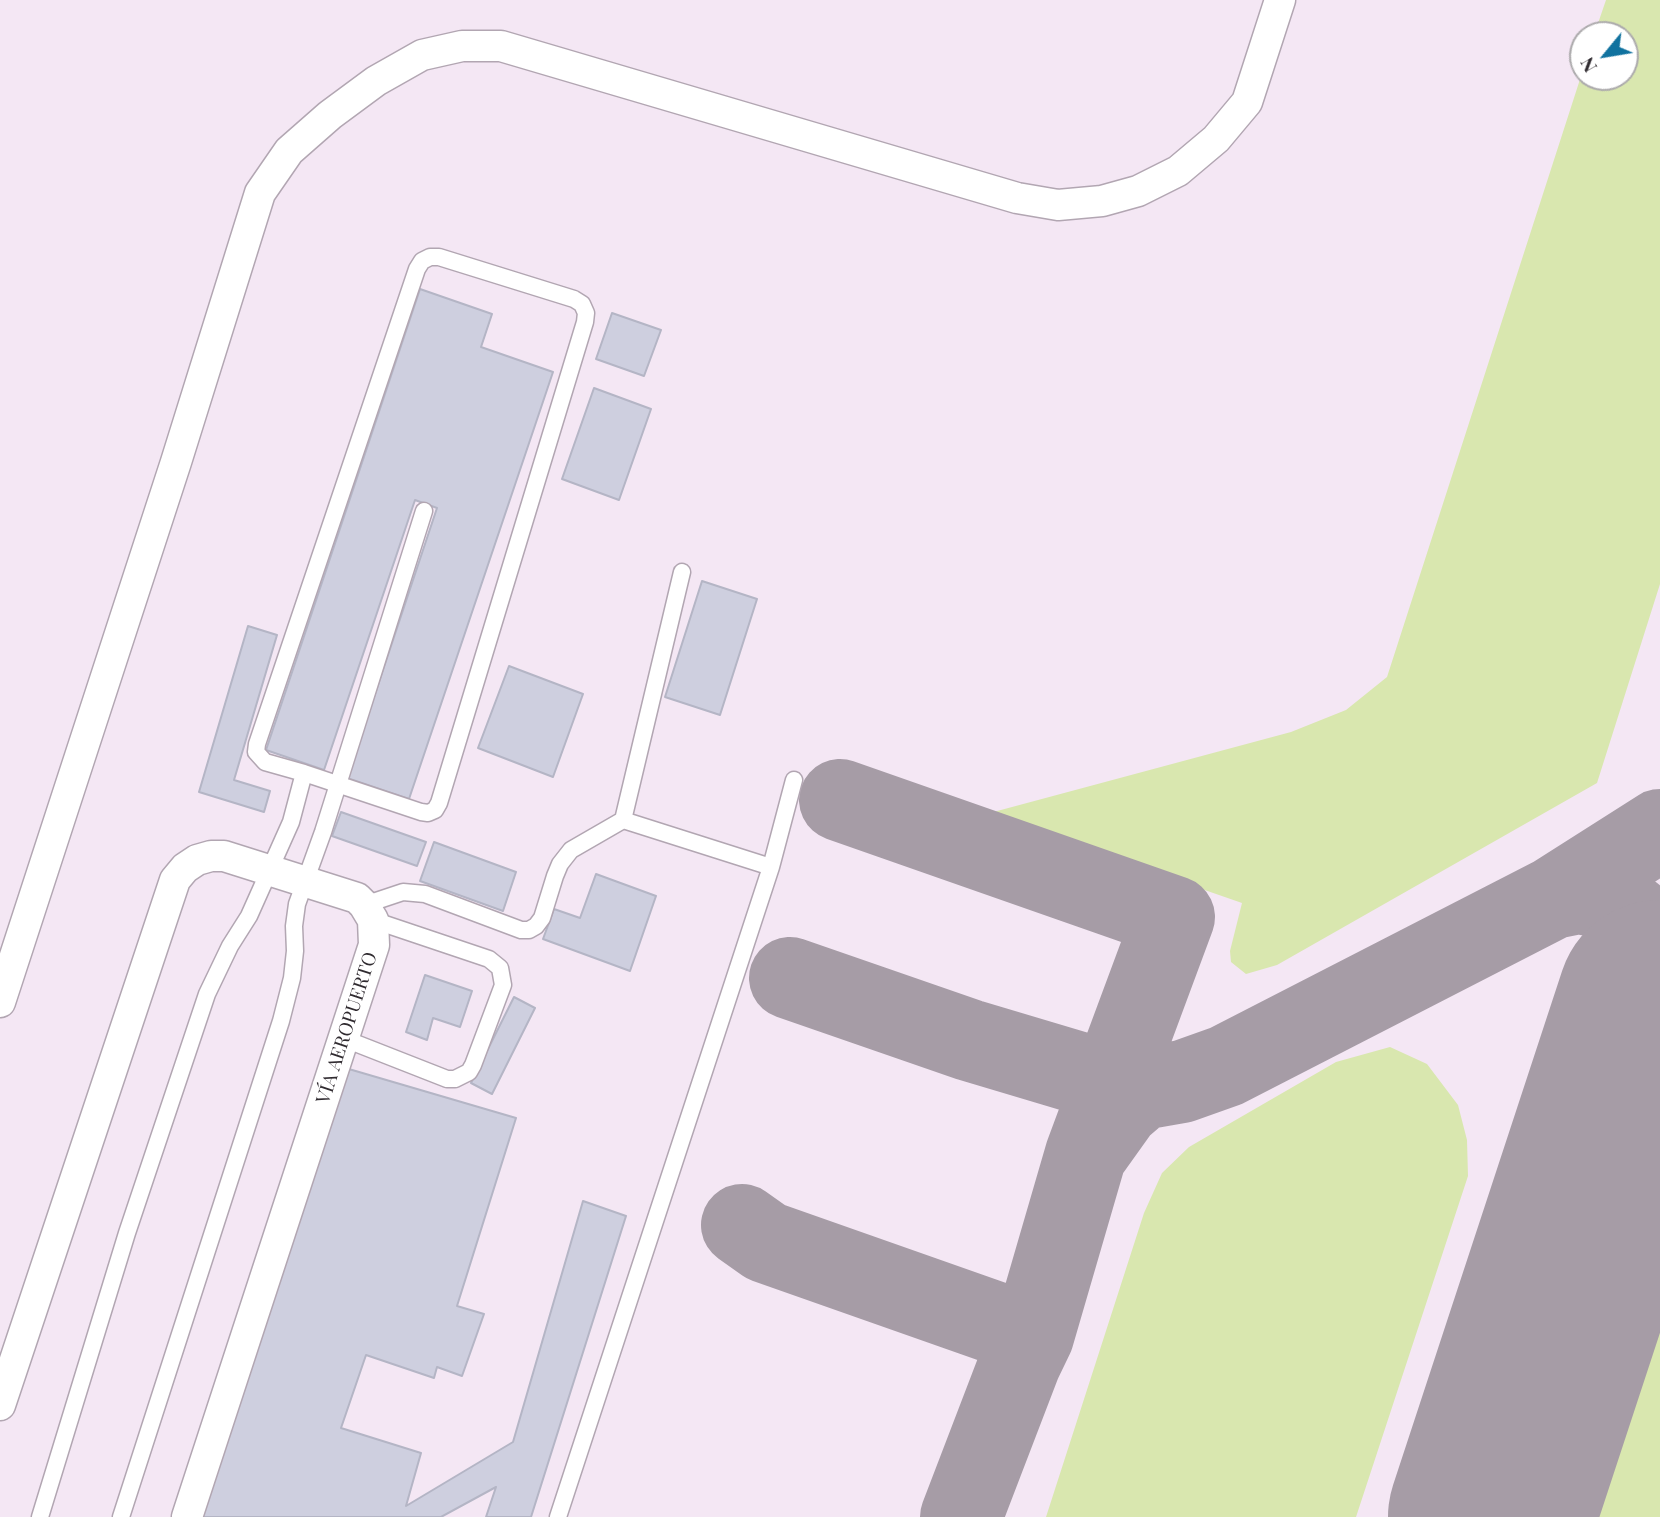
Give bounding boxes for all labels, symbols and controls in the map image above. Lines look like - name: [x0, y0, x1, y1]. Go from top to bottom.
- north arrow: [1569, 21, 1639, 91]
- text: N: [1573, 53, 1602, 78]
- street label: VÍA AEROPUERTO: [312, 949, 382, 1107]

